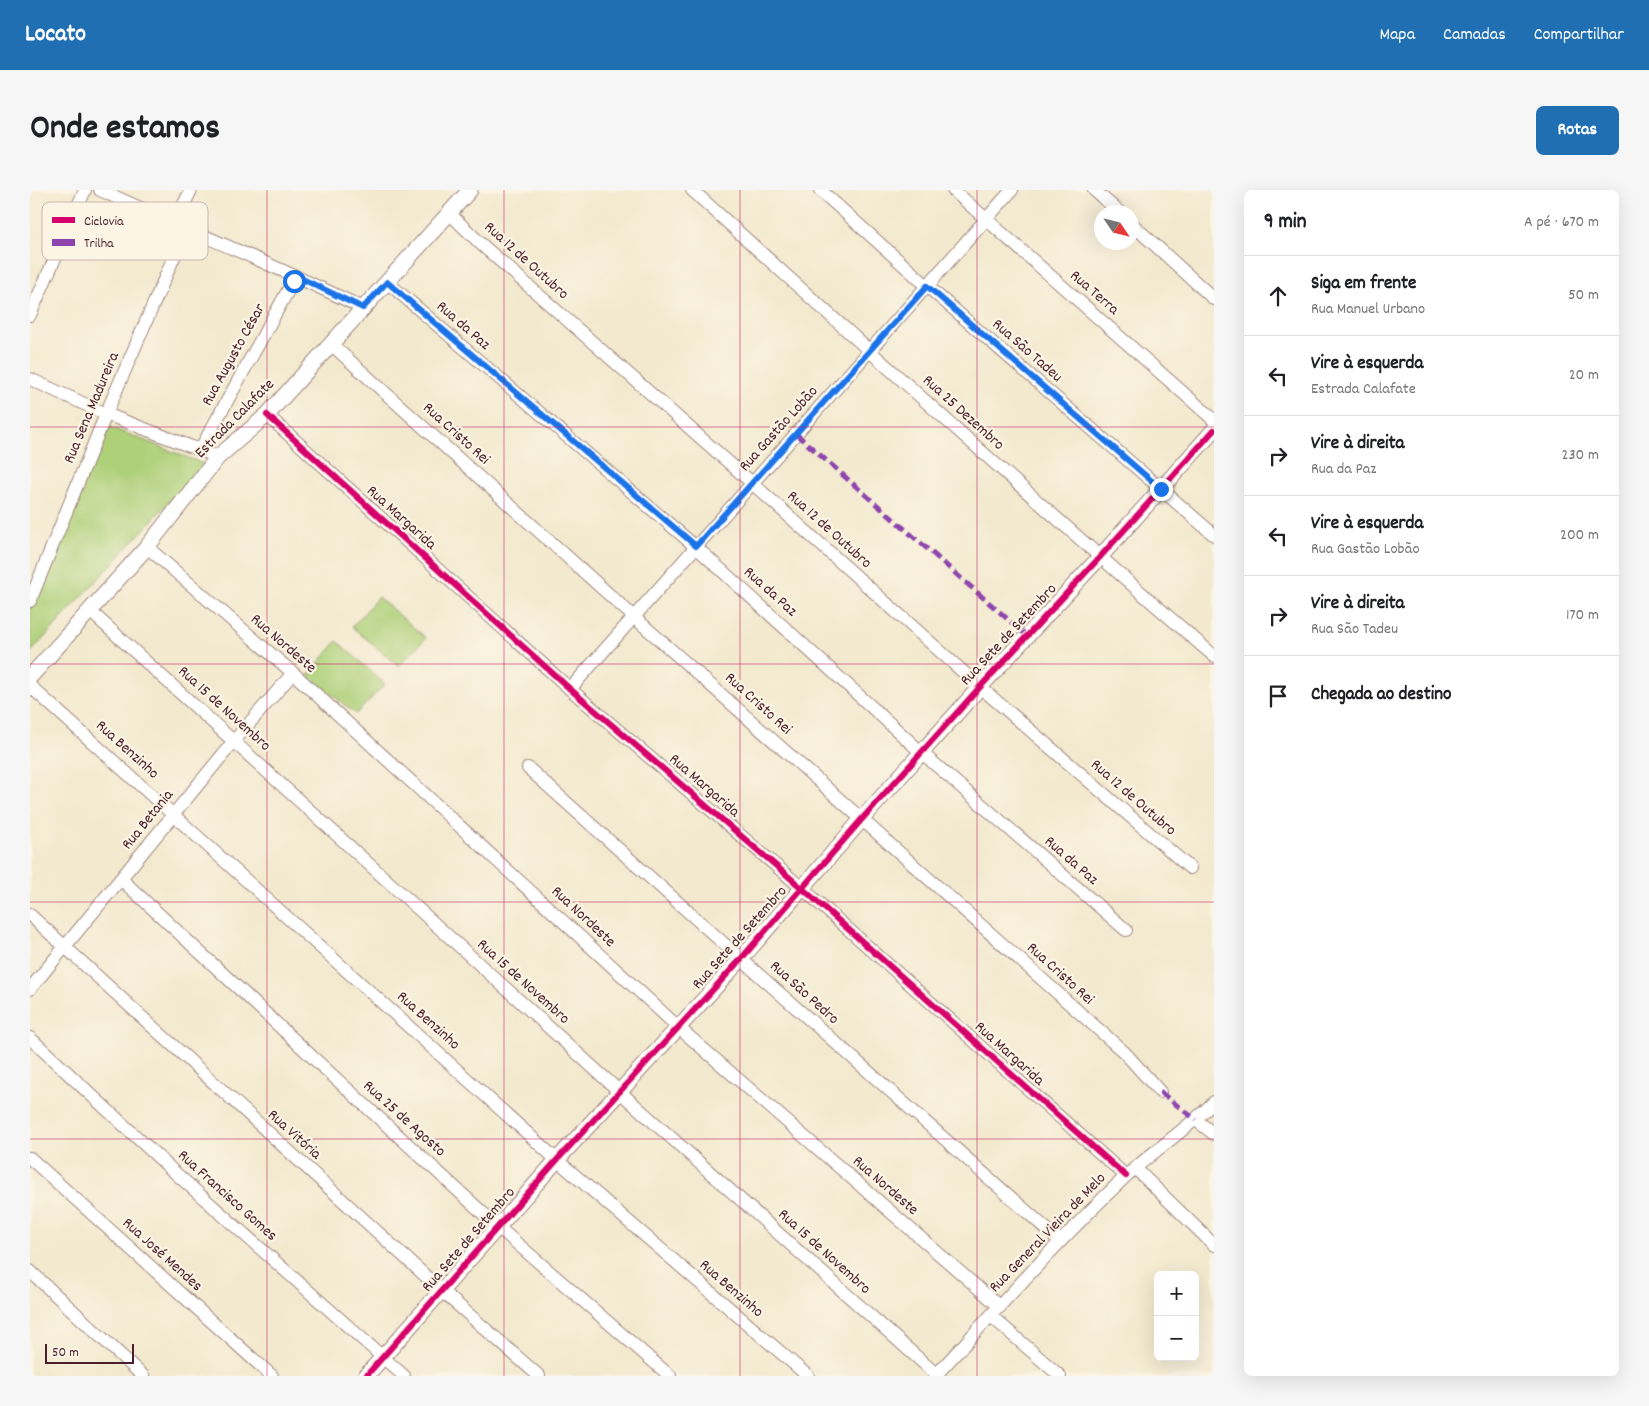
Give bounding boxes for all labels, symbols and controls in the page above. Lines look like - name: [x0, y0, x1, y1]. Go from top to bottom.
- text: Locato: [25, 18, 86, 52]
- text: Mapa: [1379, 23, 1415, 48]
- text: Camadas: [1443, 23, 1506, 48]
- text: Compartilhar: [1534, 23, 1624, 48]
- text: Onde estamos: [30, 105, 220, 155]
- button: Rotas: [1536, 106, 1619, 155]
- legend: [42, 202, 208, 260]
- north arrow: [1094, 205, 1139, 250]
- text: 9 min: [1264, 208, 1306, 238]
- text: A pé · 670 m: [1524, 211, 1599, 234]
- text: Ciclovia: [84, 212, 124, 232]
- street label: Rua 12 de Outubro: [479, 217, 573, 305]
- text: Trilha: [84, 234, 114, 254]
- street label: Rua Terra: [1064, 265, 1124, 321]
- route start: [283, 270, 306, 293]
- text: Siga em frente: [1311, 271, 1416, 298]
- icon: ahead: [1264, 282, 1292, 310]
- text: 50 m: [1568, 284, 1599, 307]
- street label: Rua da Paz: [431, 296, 495, 356]
- text: Rua Manuel Urbano: [1311, 298, 1425, 321]
- street label: Rua Augusto César: [196, 300, 272, 410]
- street label: Rua São Tadeu: [987, 314, 1067, 388]
- street label: Rua Sena Madureira: [58, 348, 126, 467]
- text: Vire à esquerda: [1311, 351, 1423, 378]
- icon: left: [1264, 362, 1292, 390]
- text: 20 m: [1569, 364, 1599, 387]
- street label: Rua 25 Dezembro: [917, 370, 1009, 456]
- street label: Estrada Calafate: [190, 374, 280, 464]
- text: Estrada Calafate: [1311, 378, 1416, 401]
- street label: Rua Gastão Lobão: [734, 381, 824, 477]
- street label: Rua Cristo Rei: [417, 397, 495, 471]
- text: Vire à direita: [1311, 431, 1404, 458]
- icon: right: [1264, 442, 1292, 470]
- text: 230 m: [1562, 444, 1599, 467]
- text: Rua da Paz: [1311, 458, 1376, 481]
- route end: [1150, 478, 1173, 501]
- street label: Rua Margarida: [361, 480, 441, 556]
- street label: Rua 12 de Outubro: [782, 486, 876, 574]
- text: Vire à esquerda: [1311, 511, 1423, 538]
- icon: left: [1264, 522, 1292, 550]
- text: 200 m: [1560, 524, 1599, 547]
- text: Rua Gastão Lobão: [1311, 538, 1420, 561]
- street label: Rua da Paz: [738, 562, 802, 622]
- street label: Rua Sete de Setembro: [955, 579, 1063, 691]
- text: Vire à direita: [1311, 591, 1404, 618]
- icon: right: [1264, 602, 1292, 630]
- text: 170 m: [1566, 604, 1599, 627]
- street label: Rua Nordeste: [245, 609, 321, 679]
- text: Rua São Tadeu: [1311, 618, 1398, 641]
- street label: Rua 15 de Novembro: [172, 661, 276, 757]
- street label: Rua Cristo Rei: [719, 667, 797, 741]
- icon: arrive: [1264, 682, 1292, 710]
- text: Chegada ao destino: [1311, 682, 1452, 709]
- street label: Rua Benzinho: [90, 715, 164, 785]
- street label: Rua Margarida: [664, 749, 745, 824]
- street label: Rua 12 de Outubro: [1085, 754, 1181, 842]
- street label: Rua Betania: [116, 785, 180, 855]
- street label: Rua da Paz: [1039, 831, 1103, 891]
- street label: Rua Nordeste: [546, 881, 620, 953]
- street label: Rua Sete de Setembro: [687, 881, 793, 995]
- street label: Rua 15 de Novembro: [471, 934, 575, 1030]
- street label: Rua Cristo Rei: [1021, 937, 1099, 1011]
- street label: Rua São Pedro: [764, 955, 844, 1031]
- street label: Rua Benzinho: [391, 986, 465, 1056]
- street label: Rua Margarida: [969, 1016, 1049, 1092]
- street label: Rua 25 de Agosto: [357, 1075, 451, 1163]
- street label: Rua Vitória: [262, 1104, 327, 1166]
- street label: Rua Francisco Gomes: [172, 1145, 282, 1247]
- street label: Rua Nordeste: [847, 1151, 923, 1221]
- street label: Rua General Vieira de Melo: [984, 1168, 1112, 1298]
- street label: Rua Sete de Setembro: [417, 1182, 521, 1298]
- street label: Rua 15 de Novembro: [772, 1204, 876, 1300]
- street label: Rua José Mendes: [117, 1213, 207, 1298]
- street label: Rua Benzinho: [694, 1254, 768, 1324]
- map controls: [1154, 1271, 1199, 1361]
- button: +: [1154, 1271, 1199, 1316]
- button: −: [1154, 1316, 1199, 1361]
- scale bar: [45, 1341, 134, 1364]
- text: 50 m: [52, 1343, 79, 1363]

